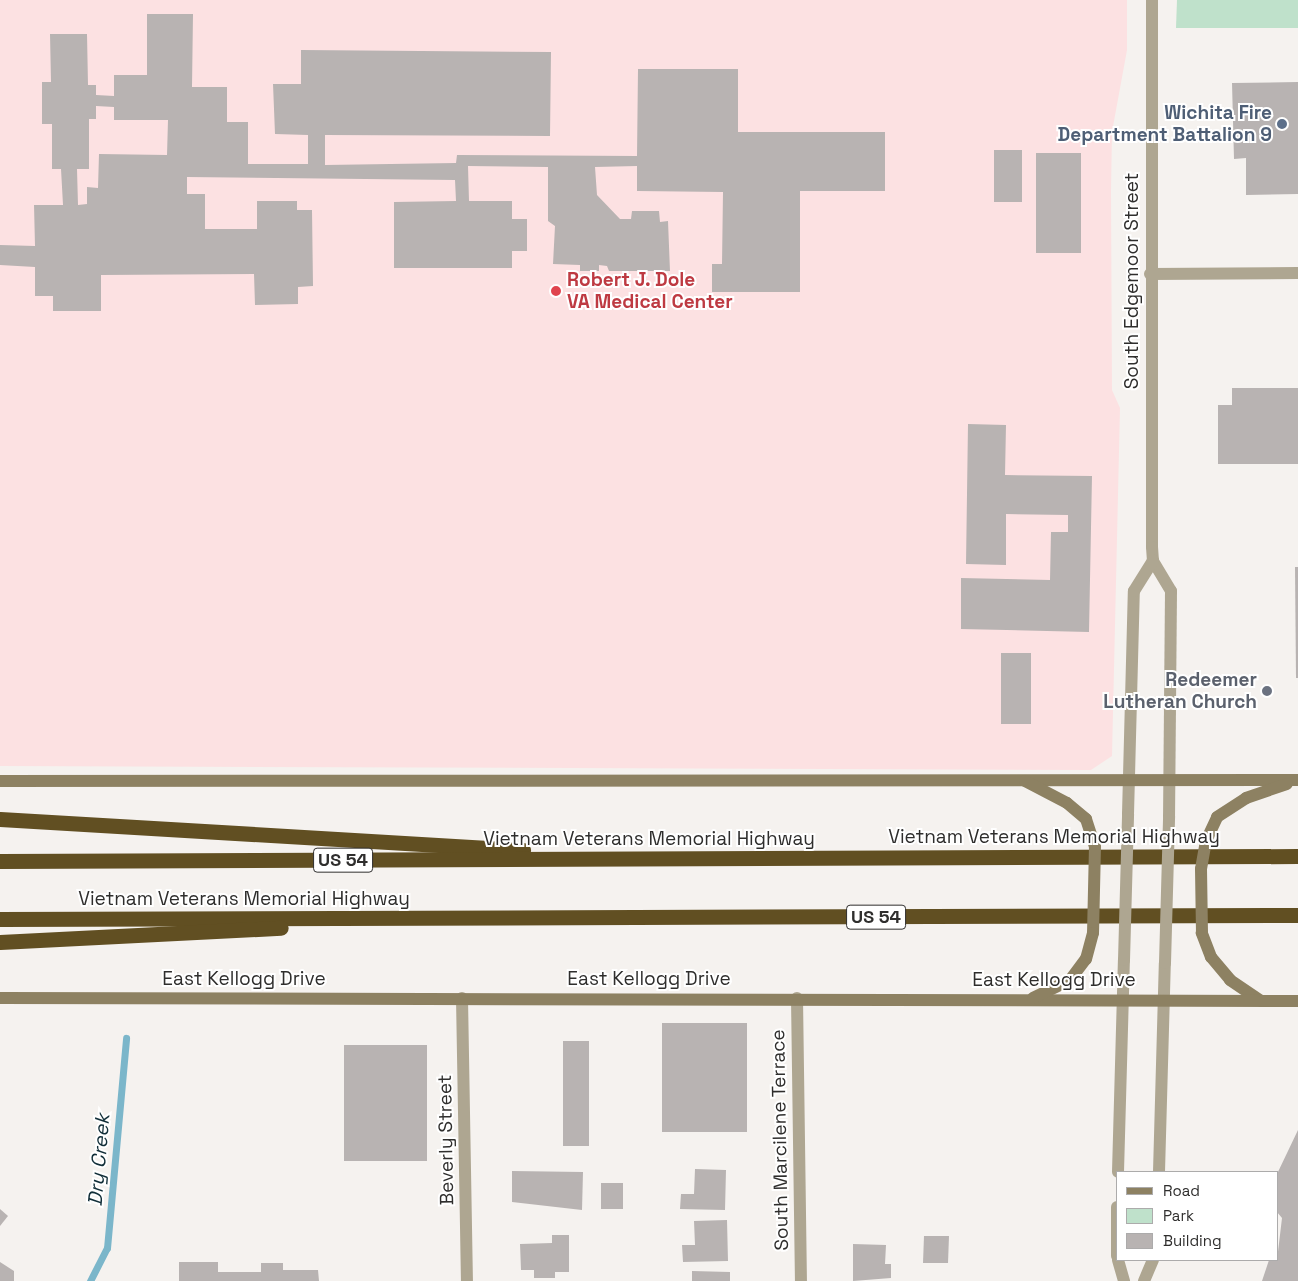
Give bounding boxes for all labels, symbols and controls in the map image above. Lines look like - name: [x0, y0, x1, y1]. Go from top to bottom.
- place label: Wichita Fire Department Battalion 9: [1058, 102, 1272, 146]
- marker: Wichita Fire Department Battalion 9: [1276, 118, 1288, 130]
- street label: South Edgemoor Street: [1121, 173, 1143, 389]
- place label: Robert J. Dole VA Medical Center: [567, 269, 733, 313]
- marker: Robert J. Dole VA Medical Center: [549, 284, 563, 298]
- place label: Redeemer Lutheran Church: [1103, 669, 1257, 713]
- marker: Redeemer Lutheran Church: [1261, 685, 1273, 697]
- street label: Vietnam Veterans Memorial Highway: [888, 826, 1220, 848]
- street label: Vietnam Veterans Memorial Highway: [483, 828, 815, 850]
- road number: US 54: [313, 844, 373, 876]
- street label: Vietnam Veterans Memorial Highway: [78, 888, 410, 910]
- road number: US 54: [846, 902, 906, 932]
- street label: East Kellogg Drive: [162, 968, 326, 990]
- street label: East Kellogg Drive: [567, 968, 731, 990]
- street label: East Kellogg Drive: [972, 969, 1136, 991]
- street label: South Marcilene Terrace: [767, 1029, 793, 1251]
- street label: Beverly Street: [433, 1074, 459, 1206]
- water label: Dry Creek: [83, 1113, 115, 1207]
- legend: [1116, 1171, 1278, 1261]
- text: Road: [1163, 1181, 1200, 1200]
- text: Park: [1163, 1206, 1194, 1225]
- text: Building: [1163, 1231, 1222, 1250]

